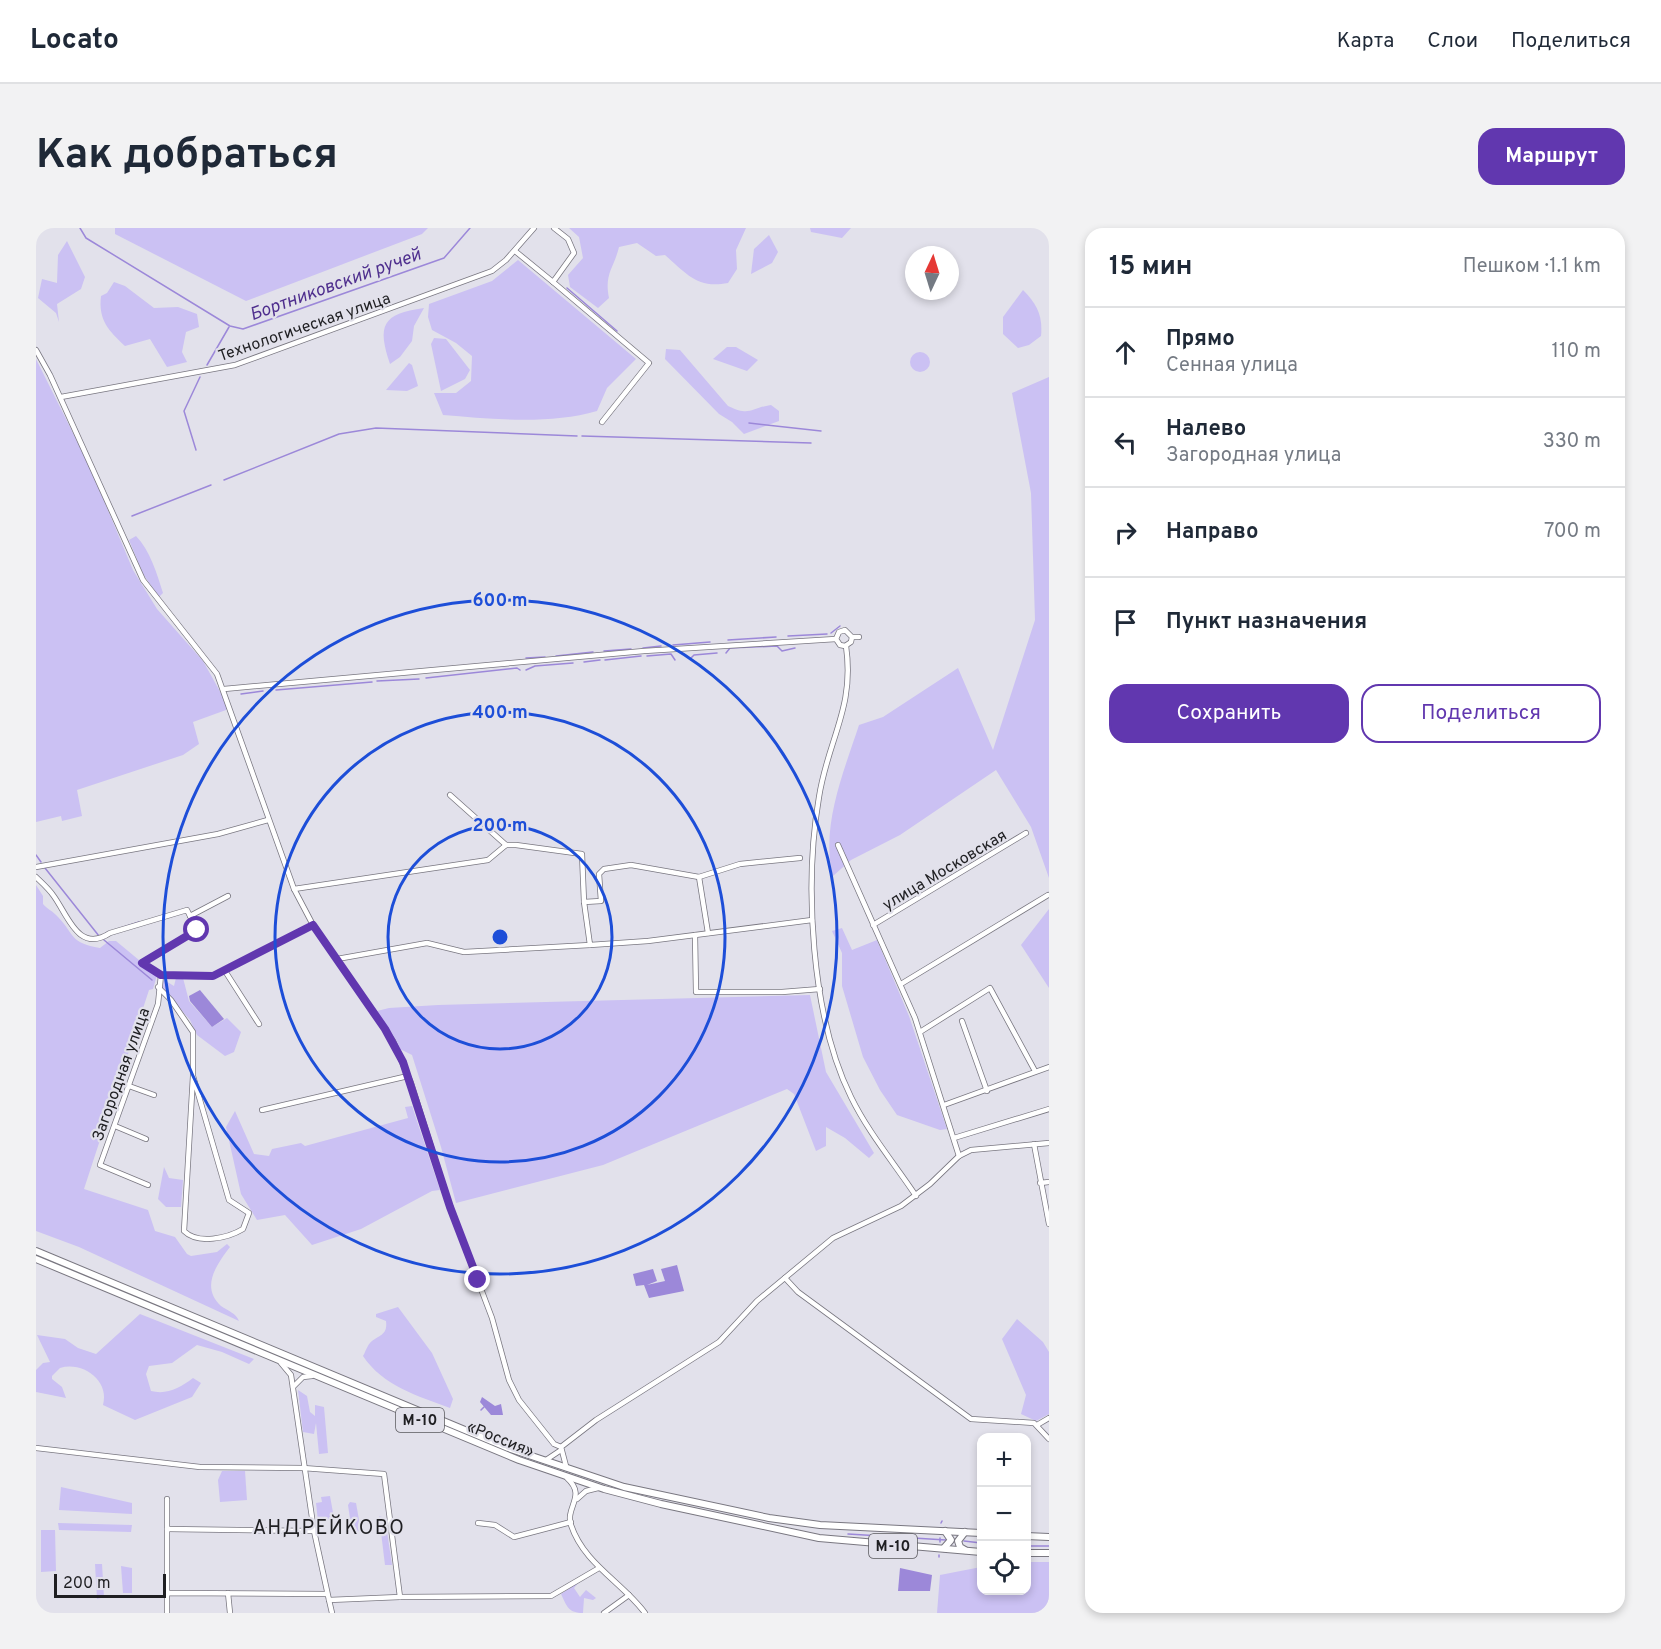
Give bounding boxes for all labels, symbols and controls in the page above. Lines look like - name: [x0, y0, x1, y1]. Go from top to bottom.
- text: Locato: [30, 23, 119, 59]
- text: Карта: [1337, 28, 1394, 55]
- text: Слои: [1427, 28, 1478, 55]
- text: Поделиться: [1511, 28, 1631, 55]
- button: Маршрут: [1478, 128, 1625, 185]
- text: Как добраться: [36, 130, 338, 183]
- water label: Бортниковский ручей: [247, 243, 425, 327]
- north arrow: [905, 246, 959, 300]
- text: 15 мин: [1109, 251, 1192, 284]
- text: Пешком · 1.1 km: [1463, 254, 1601, 280]
- street label: Технологическая улица: [216, 289, 393, 367]
- text: Прямо: [1166, 326, 1235, 353]
- icon: ahead: [1109, 336, 1142, 369]
- text: 110 m: [1552, 339, 1601, 365]
- text: Сенная улица: [1166, 353, 1298, 379]
- text: Налево: [1166, 416, 1246, 443]
- icon: left: [1109, 426, 1142, 459]
- text: 330 m: [1543, 429, 1601, 455]
- text: Загородная улица: [1166, 443, 1341, 469]
- icon: right: [1109, 516, 1142, 549]
- text: Направо: [1166, 519, 1258, 546]
- text: 700 m: [1544, 519, 1601, 545]
- text: 600 m: [472, 590, 528, 613]
- icon: arrive: [1109, 606, 1142, 639]
- text: Пункт назначения: [1166, 609, 1367, 636]
- button: Сохранить: [1109, 684, 1349, 743]
- button: Поделиться: [1361, 684, 1601, 743]
- text: 400 m: [472, 702, 528, 725]
- text: 200 m: [472, 815, 528, 838]
- street label: улица Московская: [879, 826, 1011, 916]
- route start: [183, 916, 209, 942]
- centre of rings: [490, 927, 510, 947]
- street label: Загородная улица: [89, 1005, 155, 1144]
- route end: [464, 1266, 490, 1292]
- road number: М-10: [396, 1408, 444, 1432]
- street label: «Россия»: [464, 1417, 537, 1462]
- map controls: [977, 1433, 1031, 1595]
- button: +: [977, 1433, 1031, 1487]
- button: −: [977, 1487, 1031, 1541]
- district label: АНДРЕЙКОВО: [253, 1514, 405, 1542]
- road number: М-10: [869, 1534, 917, 1558]
- button: locate: [977, 1541, 1031, 1595]
- scale bar: [54, 1571, 166, 1598]
- text: 200 m: [63, 1574, 111, 1594]

